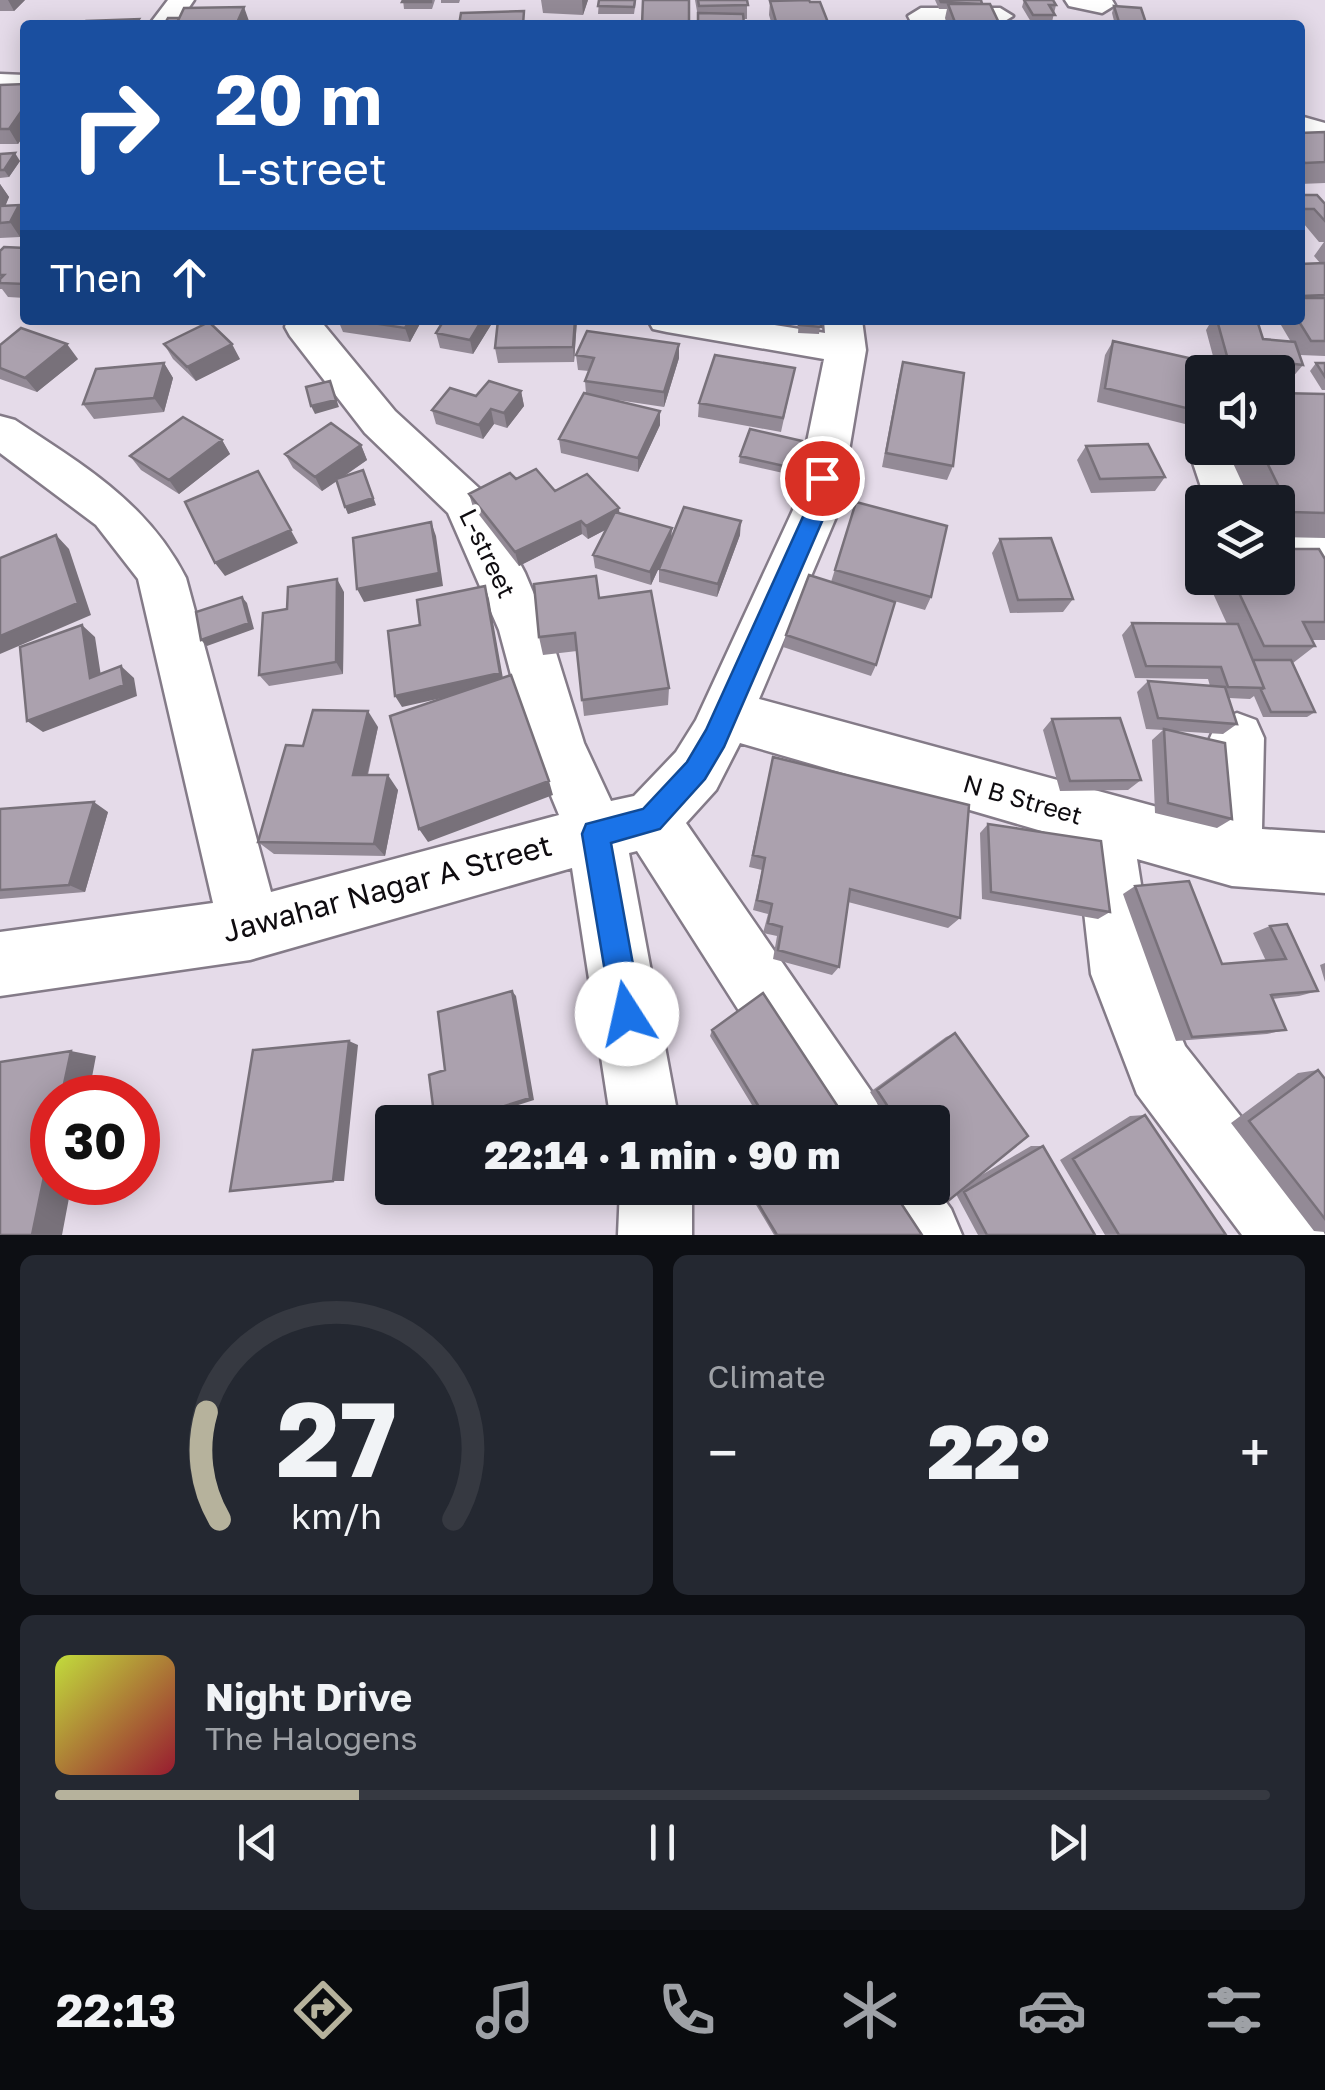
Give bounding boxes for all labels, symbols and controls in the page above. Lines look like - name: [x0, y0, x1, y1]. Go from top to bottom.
- text: 20 m: [215, 56, 382, 140]
- icon: right: [50, 60, 180, 190]
- text: L-street: [215, 141, 387, 195]
- icon: ahead: [162, 250, 217, 305]
- text: Then: [50, 255, 142, 300]
- map controls: [1185, 355, 1295, 595]
- button: sound: [1185, 355, 1295, 465]
- pin: [780, 436, 865, 521]
- icon: arrive: [795, 451, 850, 506]
- button: layers: [1185, 485, 1295, 595]
- street label: L-street: [453, 503, 523, 603]
- street label: N B Street: [960, 767, 1086, 831]
- street label: Jawahar Nagar A Street: [218, 827, 556, 949]
- position arrow: [575, 962, 679, 1066]
- speed limit sign: 30: [30, 1075, 160, 1205]
- text: 22:14 · 1 min · 90 m: [485, 1132, 840, 1177]
- text: Climate: [708, 1357, 826, 1395]
- text: 27: [276, 1375, 396, 1500]
- text: 22°: [928, 1405, 1050, 1496]
- text: −: [708, 1419, 738, 1485]
- text: +: [1240, 1419, 1270, 1485]
- text: km/h: [291, 1494, 382, 1537]
- text: Night Drive: [205, 1674, 412, 1719]
- text: The Halogens: [205, 1719, 417, 1757]
- icon: previous: [230, 1815, 285, 1870]
- icon: pause: [635, 1815, 690, 1870]
- icon: next: [1040, 1815, 1095, 1870]
- icon: directions: [288, 1975, 358, 2045]
- icon: music: [470, 1975, 540, 2045]
- icon: phone: [652, 1975, 722, 2045]
- icon: climate: [835, 1975, 905, 2045]
- icon: car: [1017, 1975, 1087, 2045]
- icon: filters: [1199, 1975, 1269, 2045]
- text: 22:13: [56, 1983, 176, 2037]

